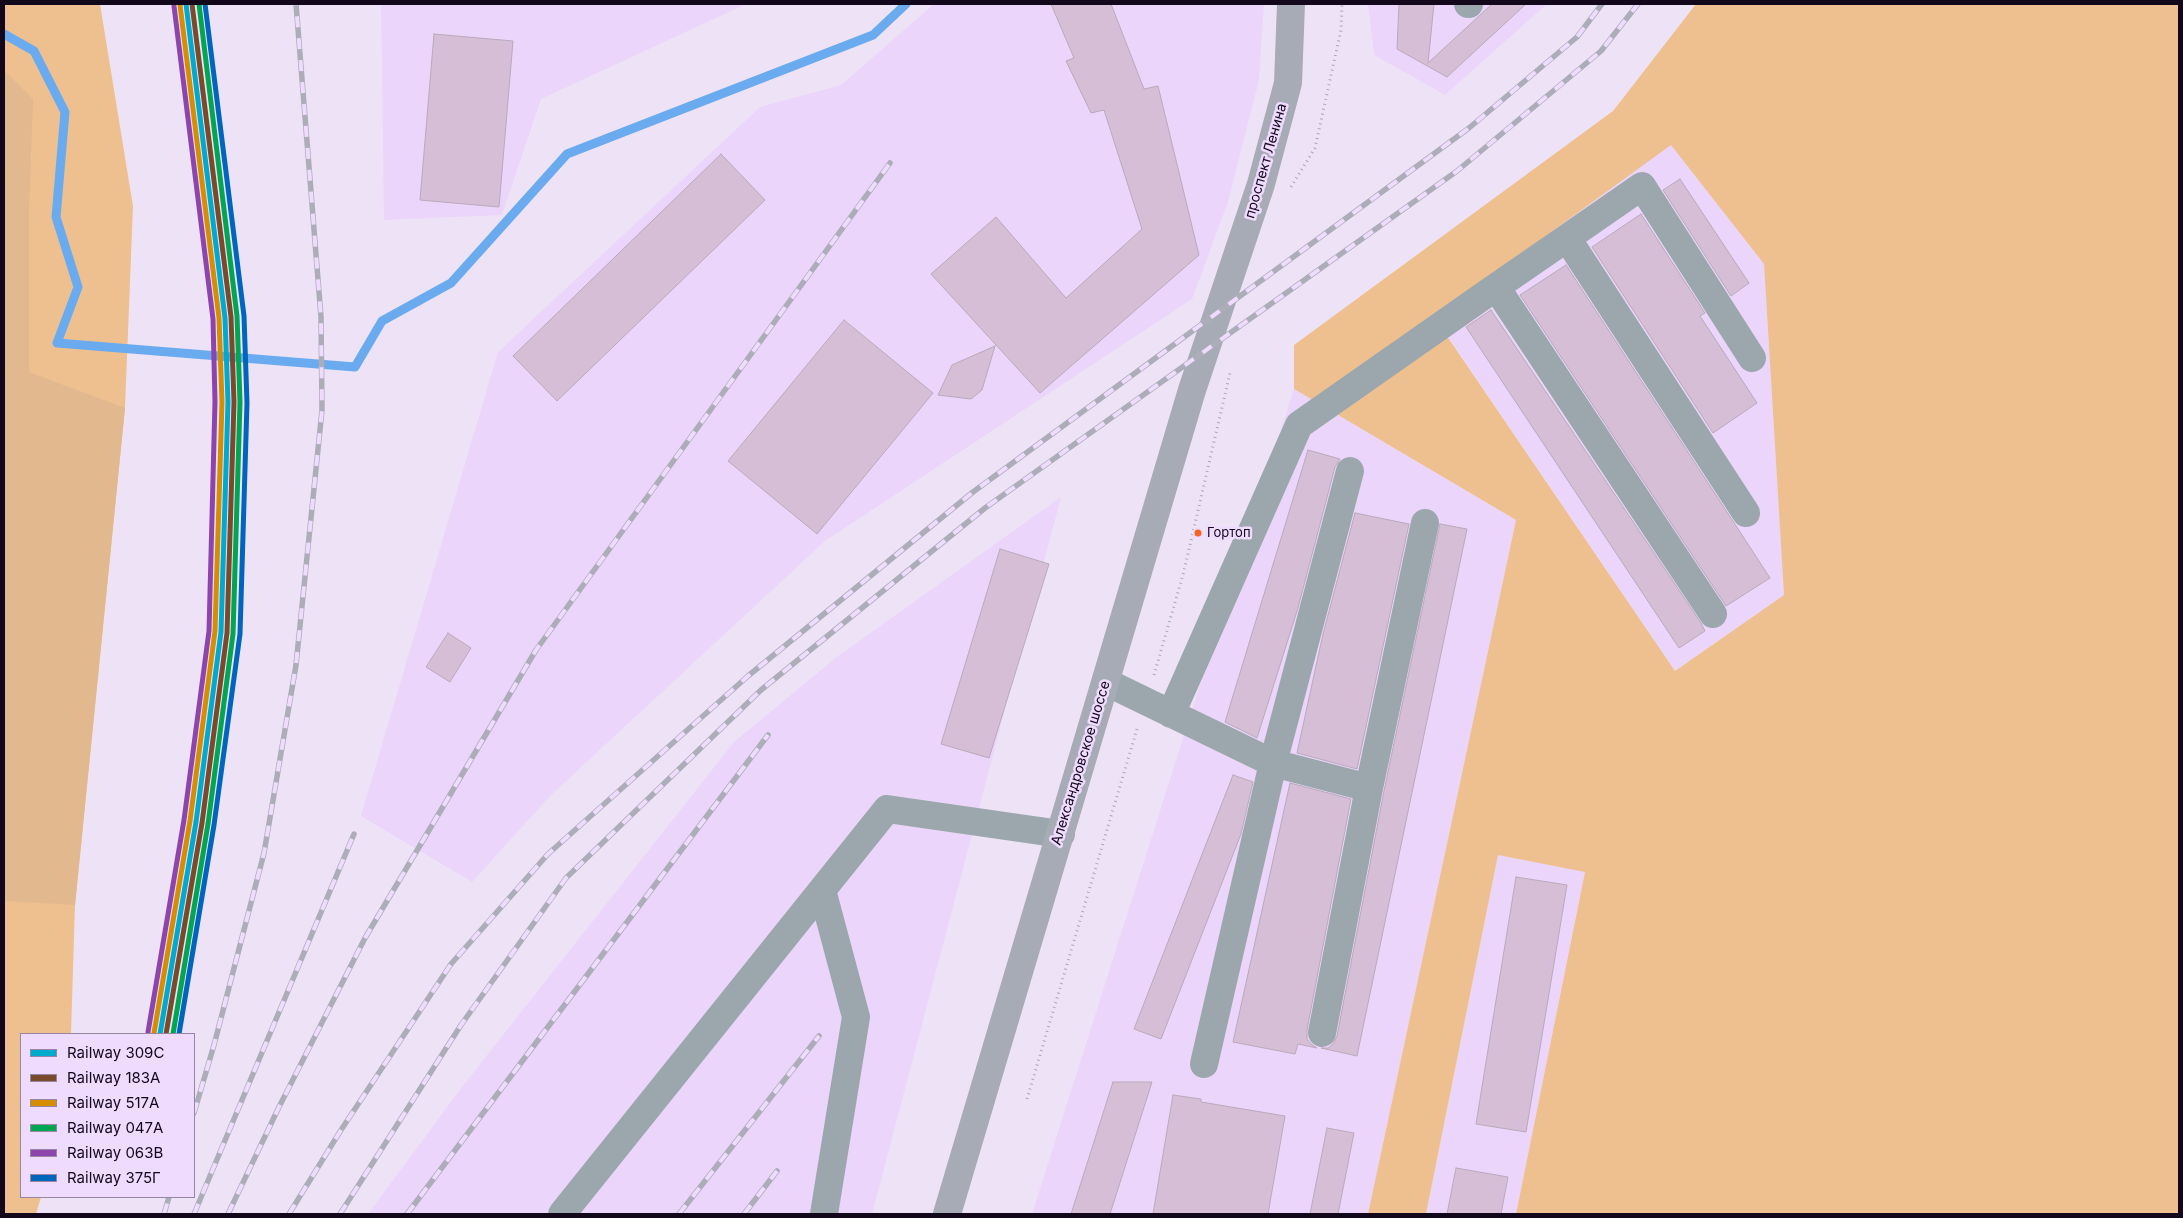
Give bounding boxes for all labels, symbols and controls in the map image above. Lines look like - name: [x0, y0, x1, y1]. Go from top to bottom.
- street label: проспект Ленина: [1242, 102, 1290, 220]
- place label: Гортоп: [1207, 525, 1251, 541]
- marker: Гортоп: [1193, 528, 1203, 538]
- street label: Александровское шоссе: [1048, 679, 1114, 847]
- legend: [20, 1033, 195, 1198]
- text: Railway 309С: [67, 1043, 164, 1062]
- text: Railway 183А: [67, 1068, 160, 1087]
- text: Railway 517А: [67, 1093, 159, 1112]
- text: Railway 047А: [67, 1118, 163, 1137]
- text: Railway 063В: [67, 1143, 163, 1162]
- text: Railway 375Г: [67, 1168, 161, 1187]

